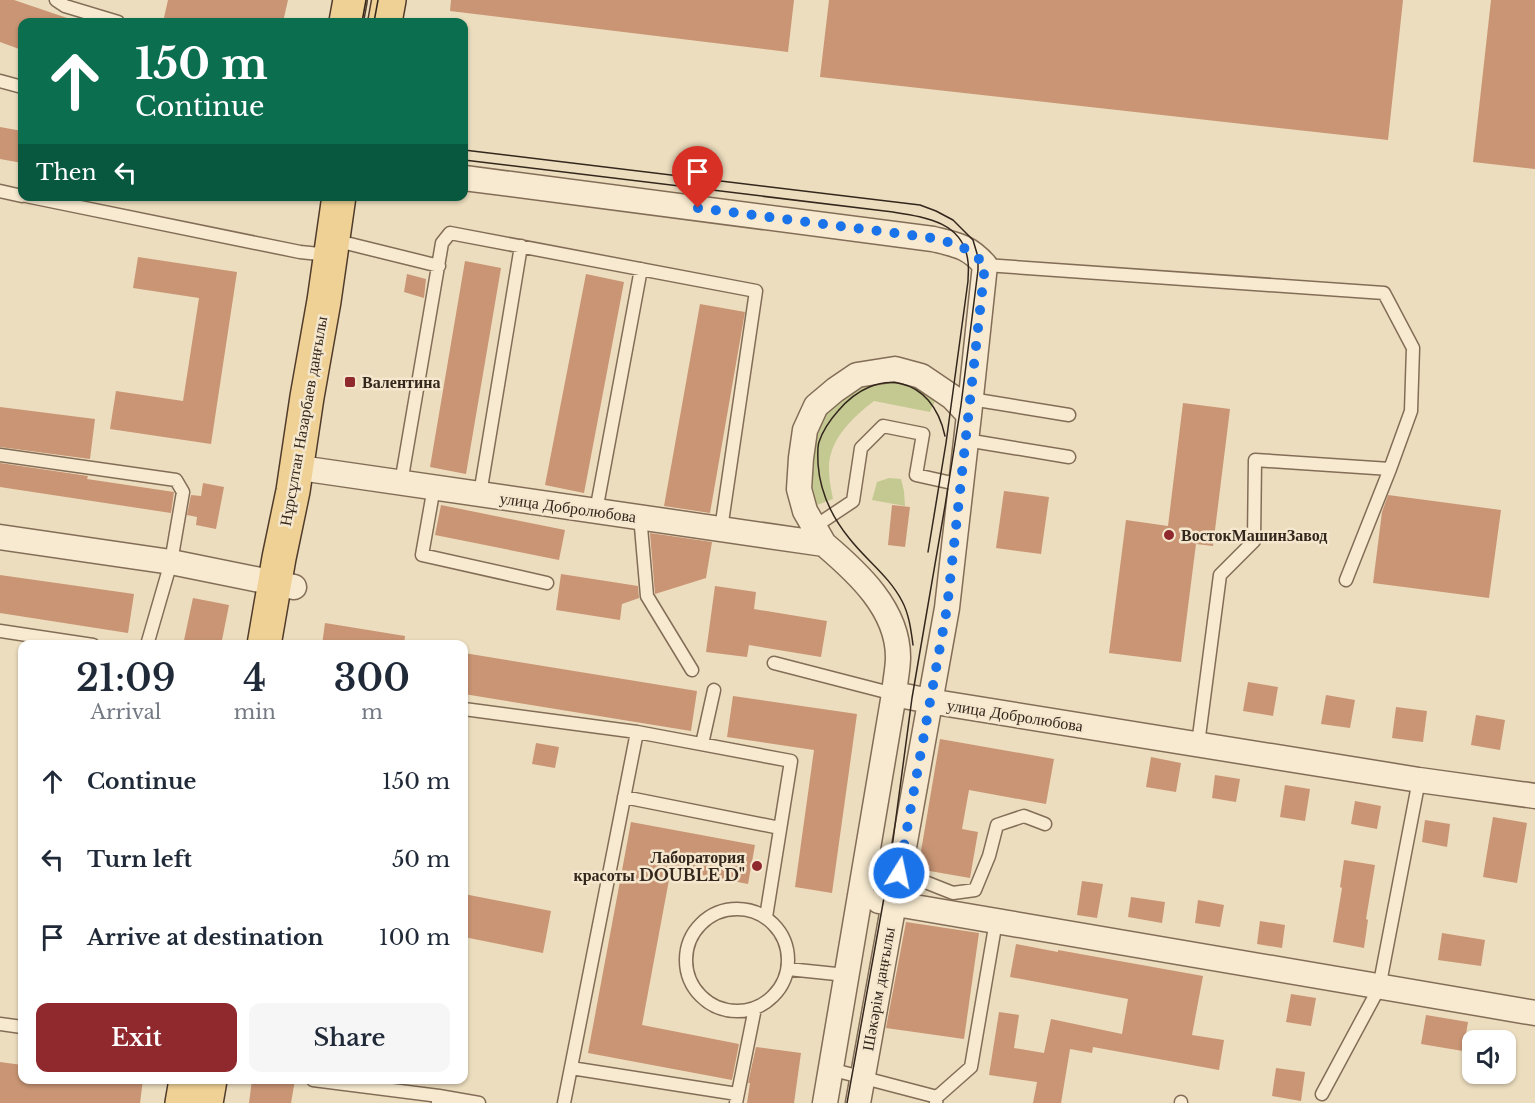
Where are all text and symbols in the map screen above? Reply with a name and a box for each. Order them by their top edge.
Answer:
text: 150 m [135,38,268,90]
icon: ahead [36,42,114,120]
text: Continue [135,90,265,123]
pin [672,146,723,208]
icon: arrive [681,155,714,188]
icon: left [109,156,142,189]
text: Then [36,159,97,186]
street label: Нұрсұлтан Назарбаев даңғылы [275,314,331,527]
place label: Валентина [362,372,440,392]
marker: Валентина [343,375,357,389]
street label: улица Добролюбова [499,488,637,526]
place label: ВостокМашинЗавод [1181,525,1327,545]
marker: ВостокМашинЗавод [1162,528,1176,542]
text: 21:09 [76,656,176,701]
text: 4 [243,656,266,701]
text: 300 [334,656,410,701]
street label: улица Добролюбова [946,694,1084,736]
text: Arrival [90,700,161,724]
text: min [234,700,276,724]
text: m [361,700,383,724]
icon: ahead [36,765,69,798]
text: Continue [87,768,196,795]
text: 150 m [382,768,450,795]
position arrow [867,841,931,905]
icon: left [36,843,69,876]
text: Turn left [87,846,192,873]
text: 50 m [392,846,450,873]
place label: Лаборатория красоты DOUBLE D" [573,847,745,885]
marker: Лаборатория красоты DOUBLE D" [750,859,764,873]
icon: arrive [36,921,69,954]
text: Arrive at destination [87,924,324,951]
text: 100 m [379,924,450,951]
street label: Шәкәрім даңғылы [857,925,899,1052]
button: Exit [36,1003,237,1072]
button: Share [249,1003,450,1072]
map controls [1462,1030,1516,1084]
button: sound [1462,1030,1516,1084]

